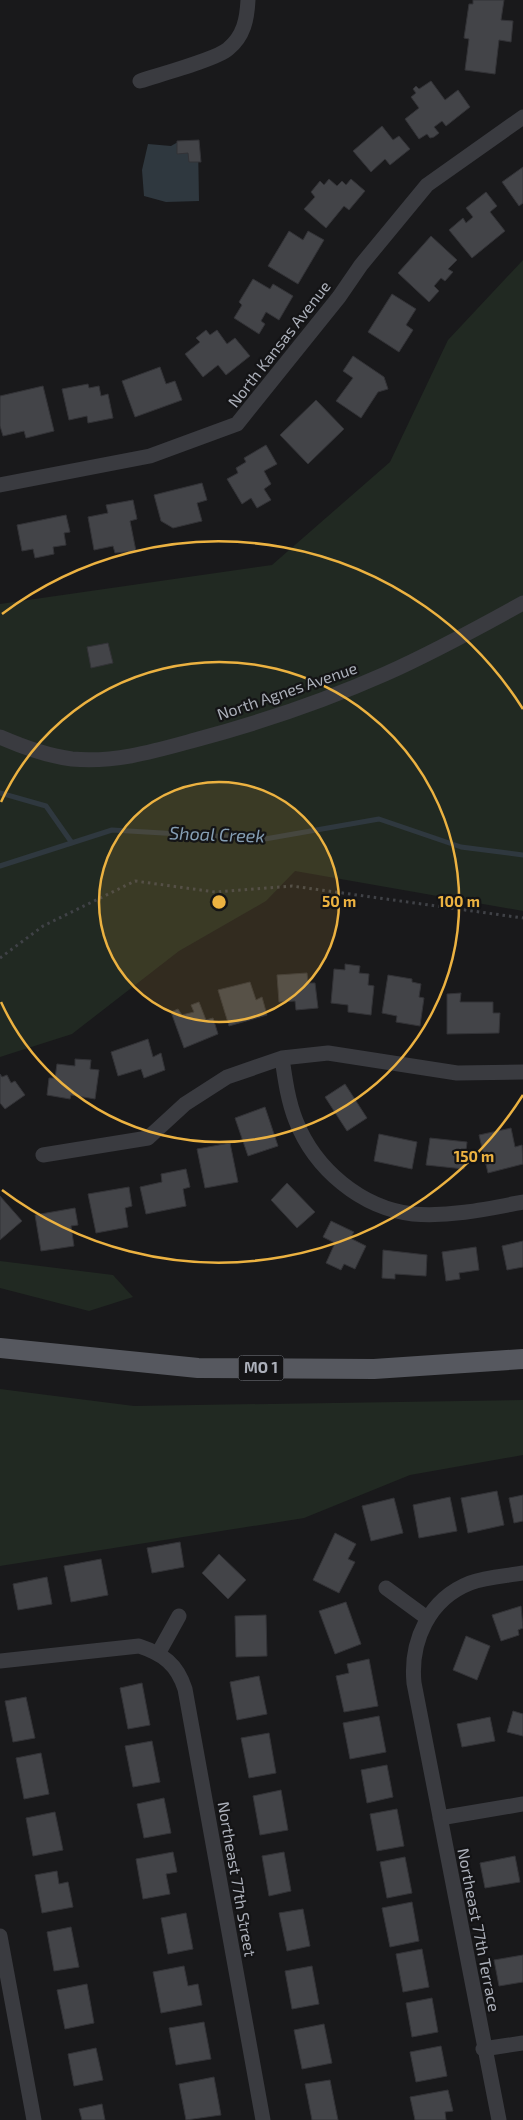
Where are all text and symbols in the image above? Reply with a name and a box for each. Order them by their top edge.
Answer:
street label: North Kansas Avenue [223,277,334,411]
street label: North Agnes Avenue [214,658,359,723]
water label: Shoal Creek [169,821,265,847]
text: 50 m [322,892,356,910]
text: 100 m [438,892,480,910]
centre of rings [210,893,228,911]
text: 150 m [454,1147,494,1165]
road number: MO 1 [238,1356,284,1380]
street label: Northeast 77th Street [214,1800,260,1958]
street label: Northeast 77th Terrace [454,1846,505,2013]

